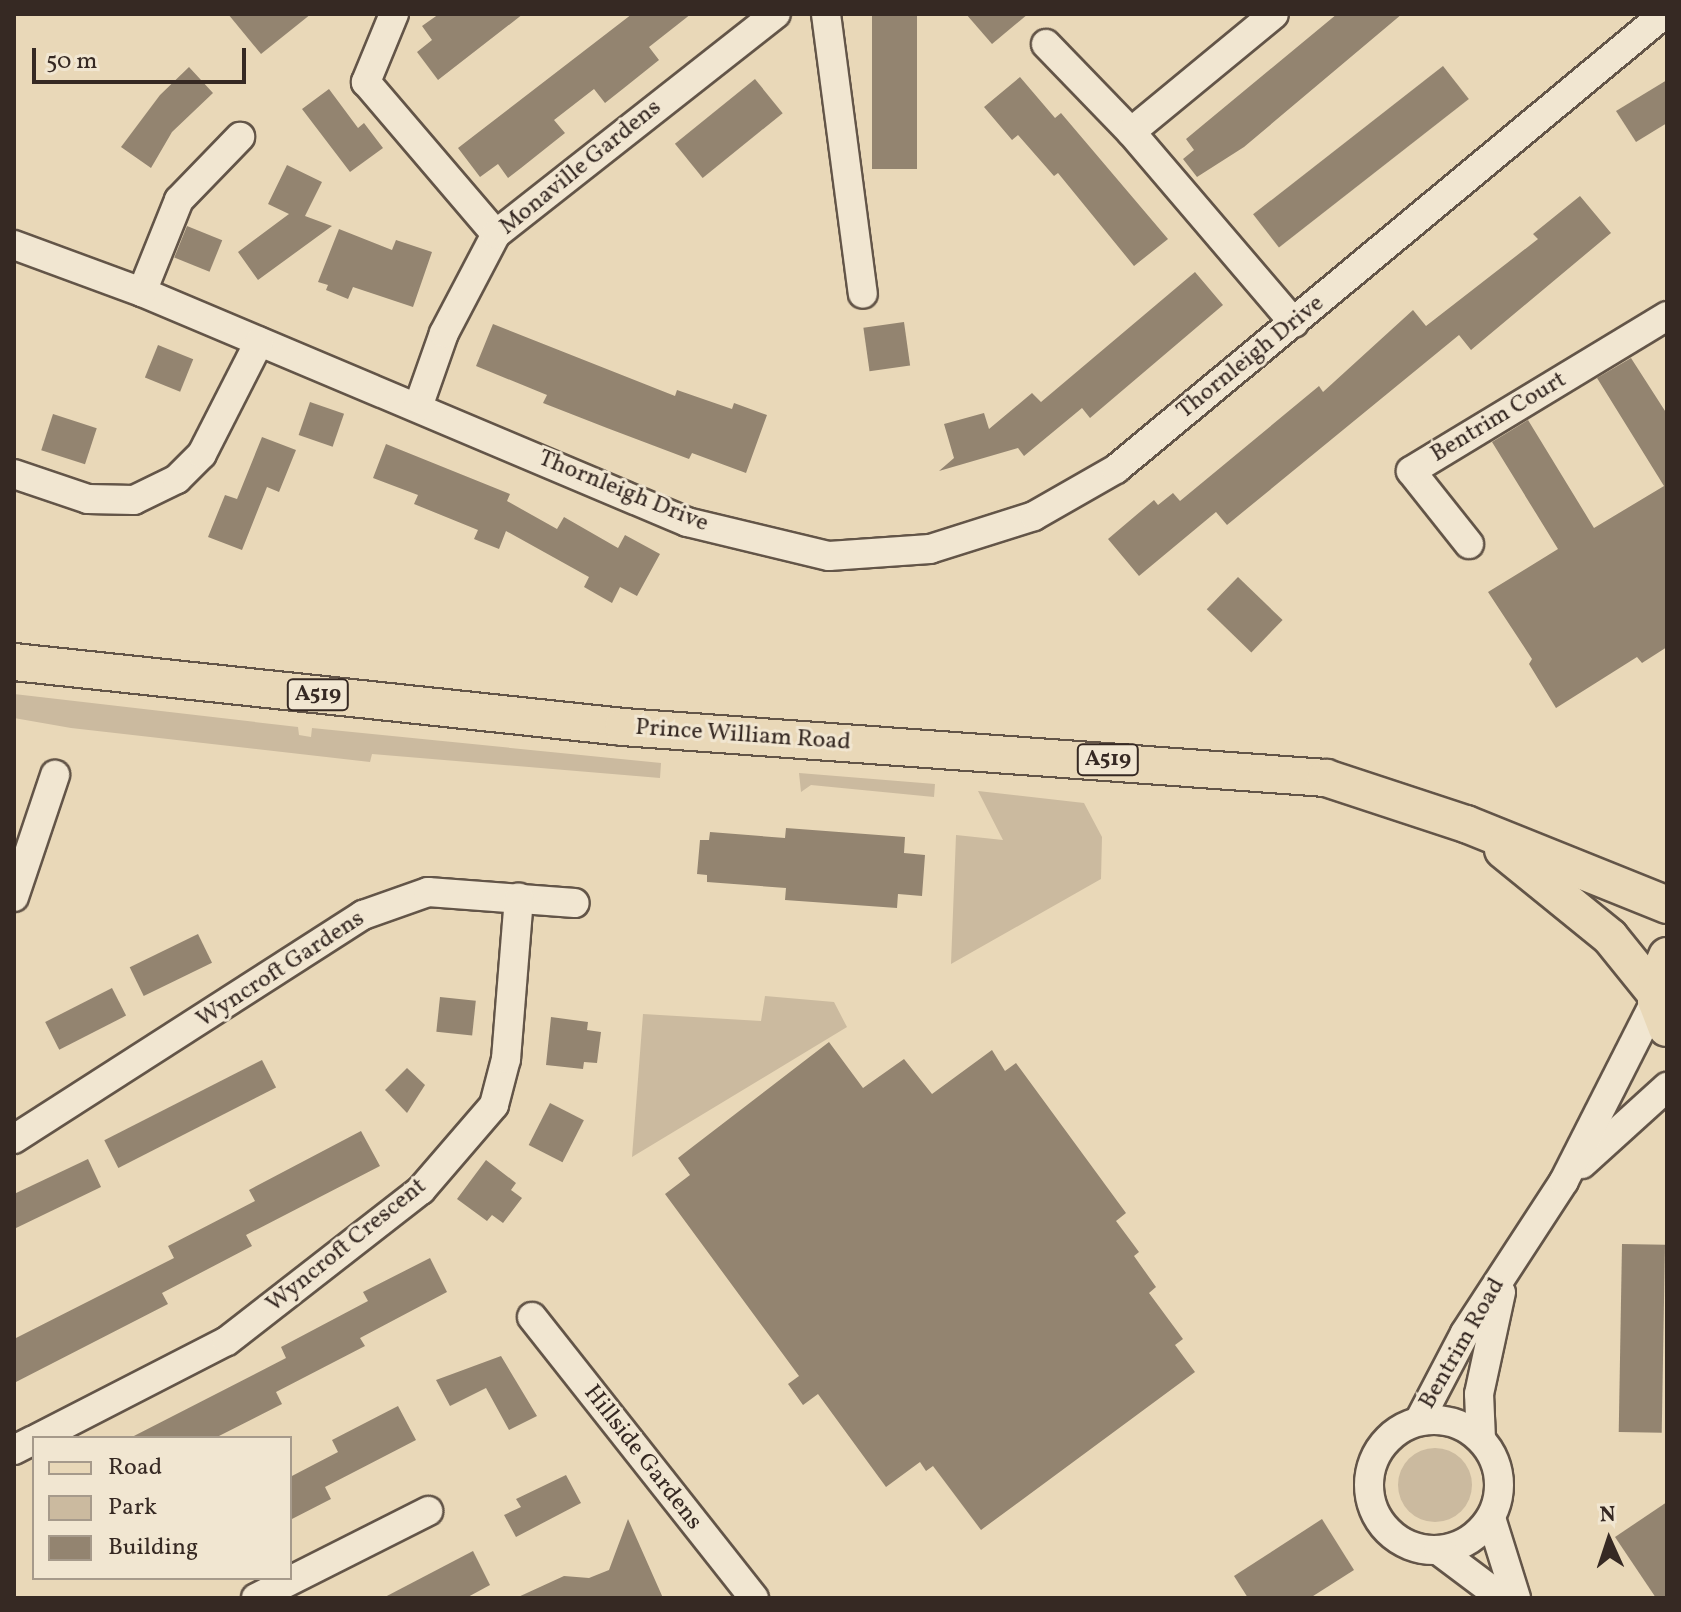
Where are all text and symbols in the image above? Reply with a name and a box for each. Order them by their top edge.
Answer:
scale bar [36,32,250,82]
text: 50 m [46,45,98,79]
street label: Monaville Gardens [494,94,668,242]
street label: Thornleigh Drive [1172,290,1330,426]
street label: Bentrim Court [1426,366,1572,470]
street label: Thornleigh Drive [534,445,712,539]
road number: A519 [286,677,350,713]
street label: Prince William Road [634,714,852,758]
road number: A519 [1076,742,1140,778]
street label: Wyncroft Gardens [192,905,370,1035]
street label: Wyncroft Crescent [261,1173,433,1319]
street label: Bentrim Road [1414,1273,1512,1415]
street label: Hillside Gardens [576,1380,708,1536]
legend [32,1436,292,1580]
text: Road [108,1451,162,1485]
text: Park [108,1491,157,1525]
north arrow [1569,1500,1649,1580]
text: N [1599,1500,1617,1531]
text: Building [108,1531,198,1565]

